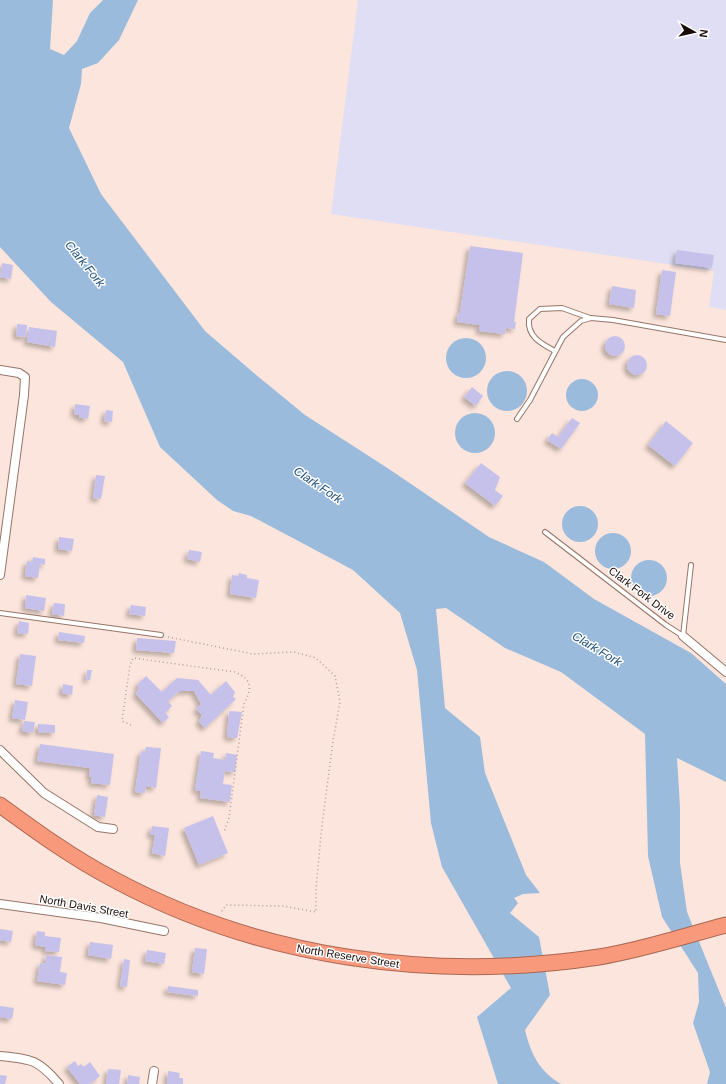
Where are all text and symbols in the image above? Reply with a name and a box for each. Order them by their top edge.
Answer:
north arrow [674,12,714,52]
text: N [697,29,710,38]
water label: Clark Fork [62,238,108,291]
water label: Clark Fork [291,464,346,507]
street label: Clark Fork Drive [607,564,677,622]
water label: Clark Fork [570,629,625,670]
street label: North Davis Street [39,892,129,920]
street label: North Reserve Street [296,942,400,970]

